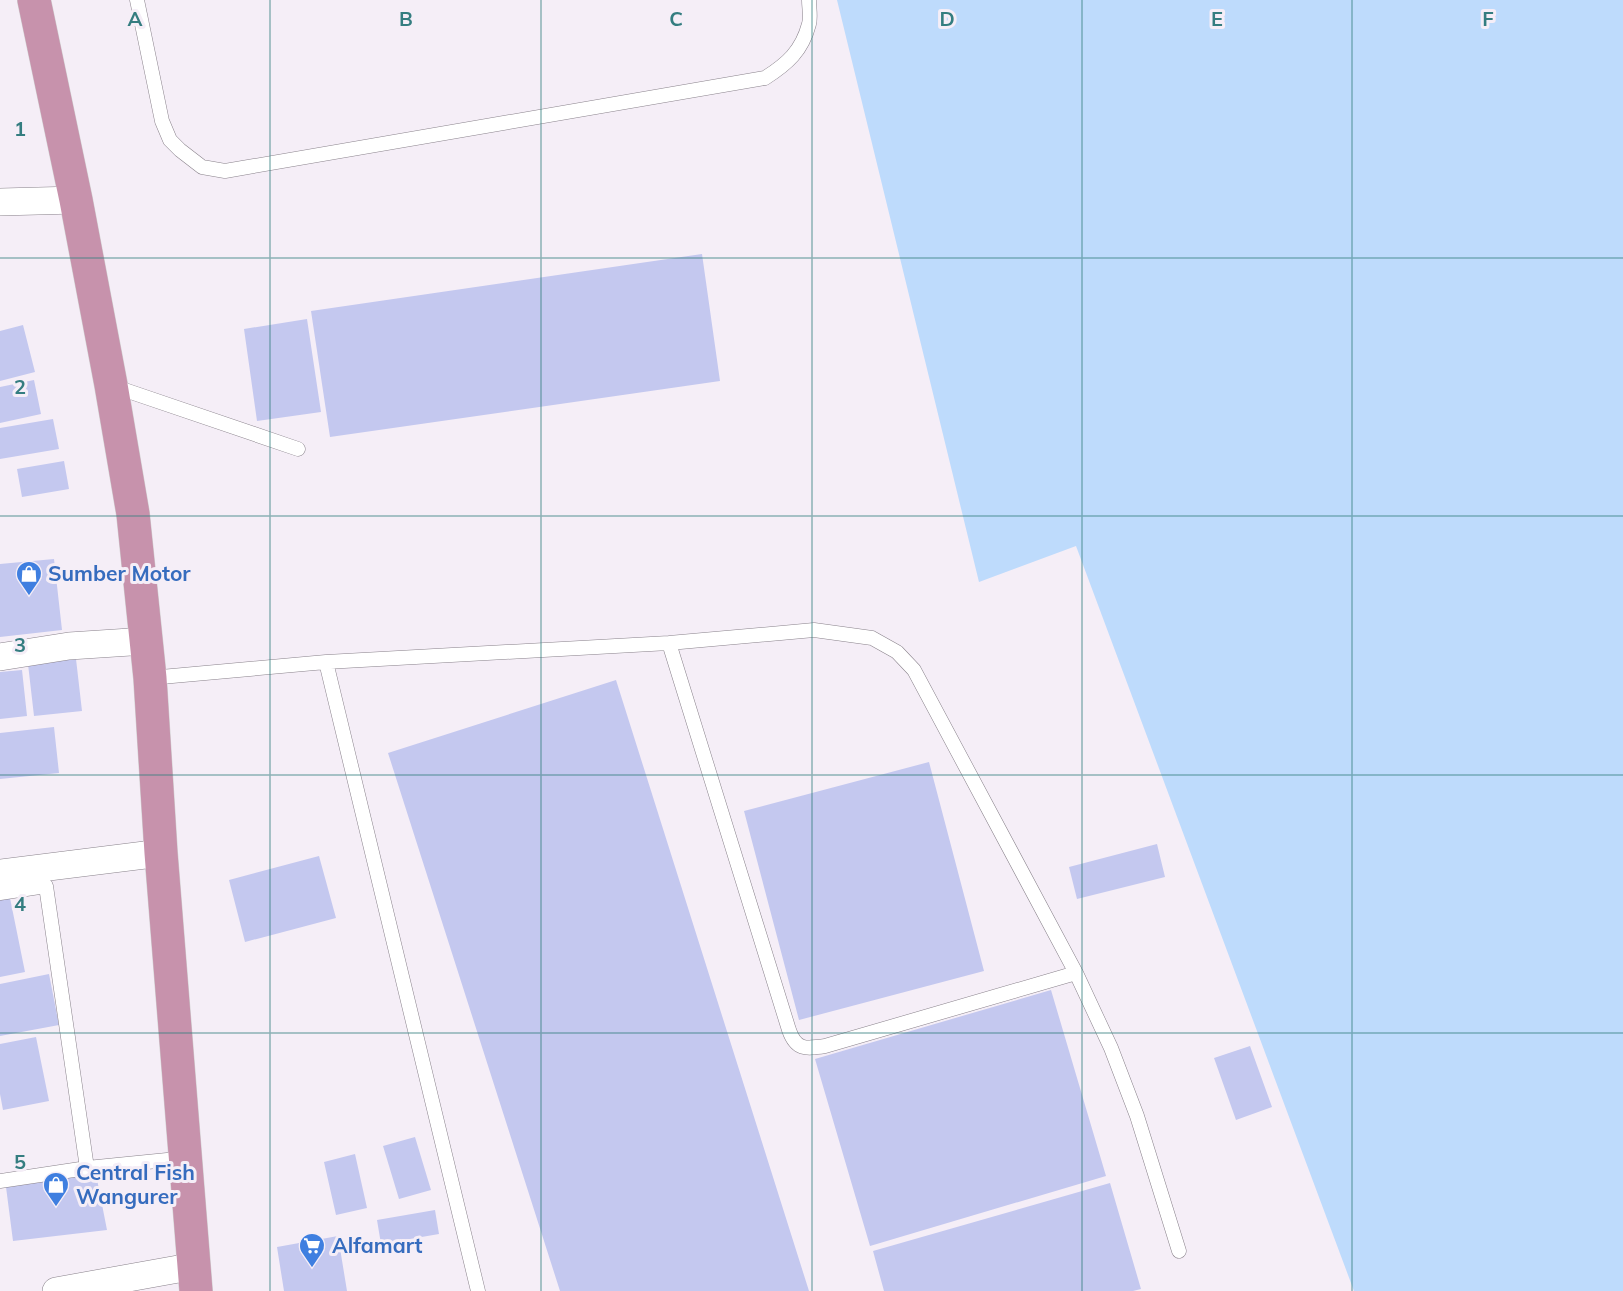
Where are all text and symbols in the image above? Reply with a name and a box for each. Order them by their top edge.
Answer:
text: A [128,6,143,31]
text: B [399,6,413,31]
text: C [669,6,683,31]
text: D [939,6,955,31]
text: E [1211,6,1223,31]
text: F [1482,6,1494,31]
text: 1 [14,116,26,141]
text: 2 [14,374,26,399]
shop icon: Sumber Motor [14,559,44,597]
place label: Sumber Motor [48,560,191,586]
text: 3 [14,632,26,657]
text: 4 [14,891,26,916]
text: 5 [14,1149,26,1174]
place label: Central Fish Wangurer [76,1159,195,1209]
shop icon: Central Fish Wangurer [41,1170,71,1208]
supermarket icon: Alfamart [297,1231,327,1269]
place label: Alfamart [332,1232,423,1258]

